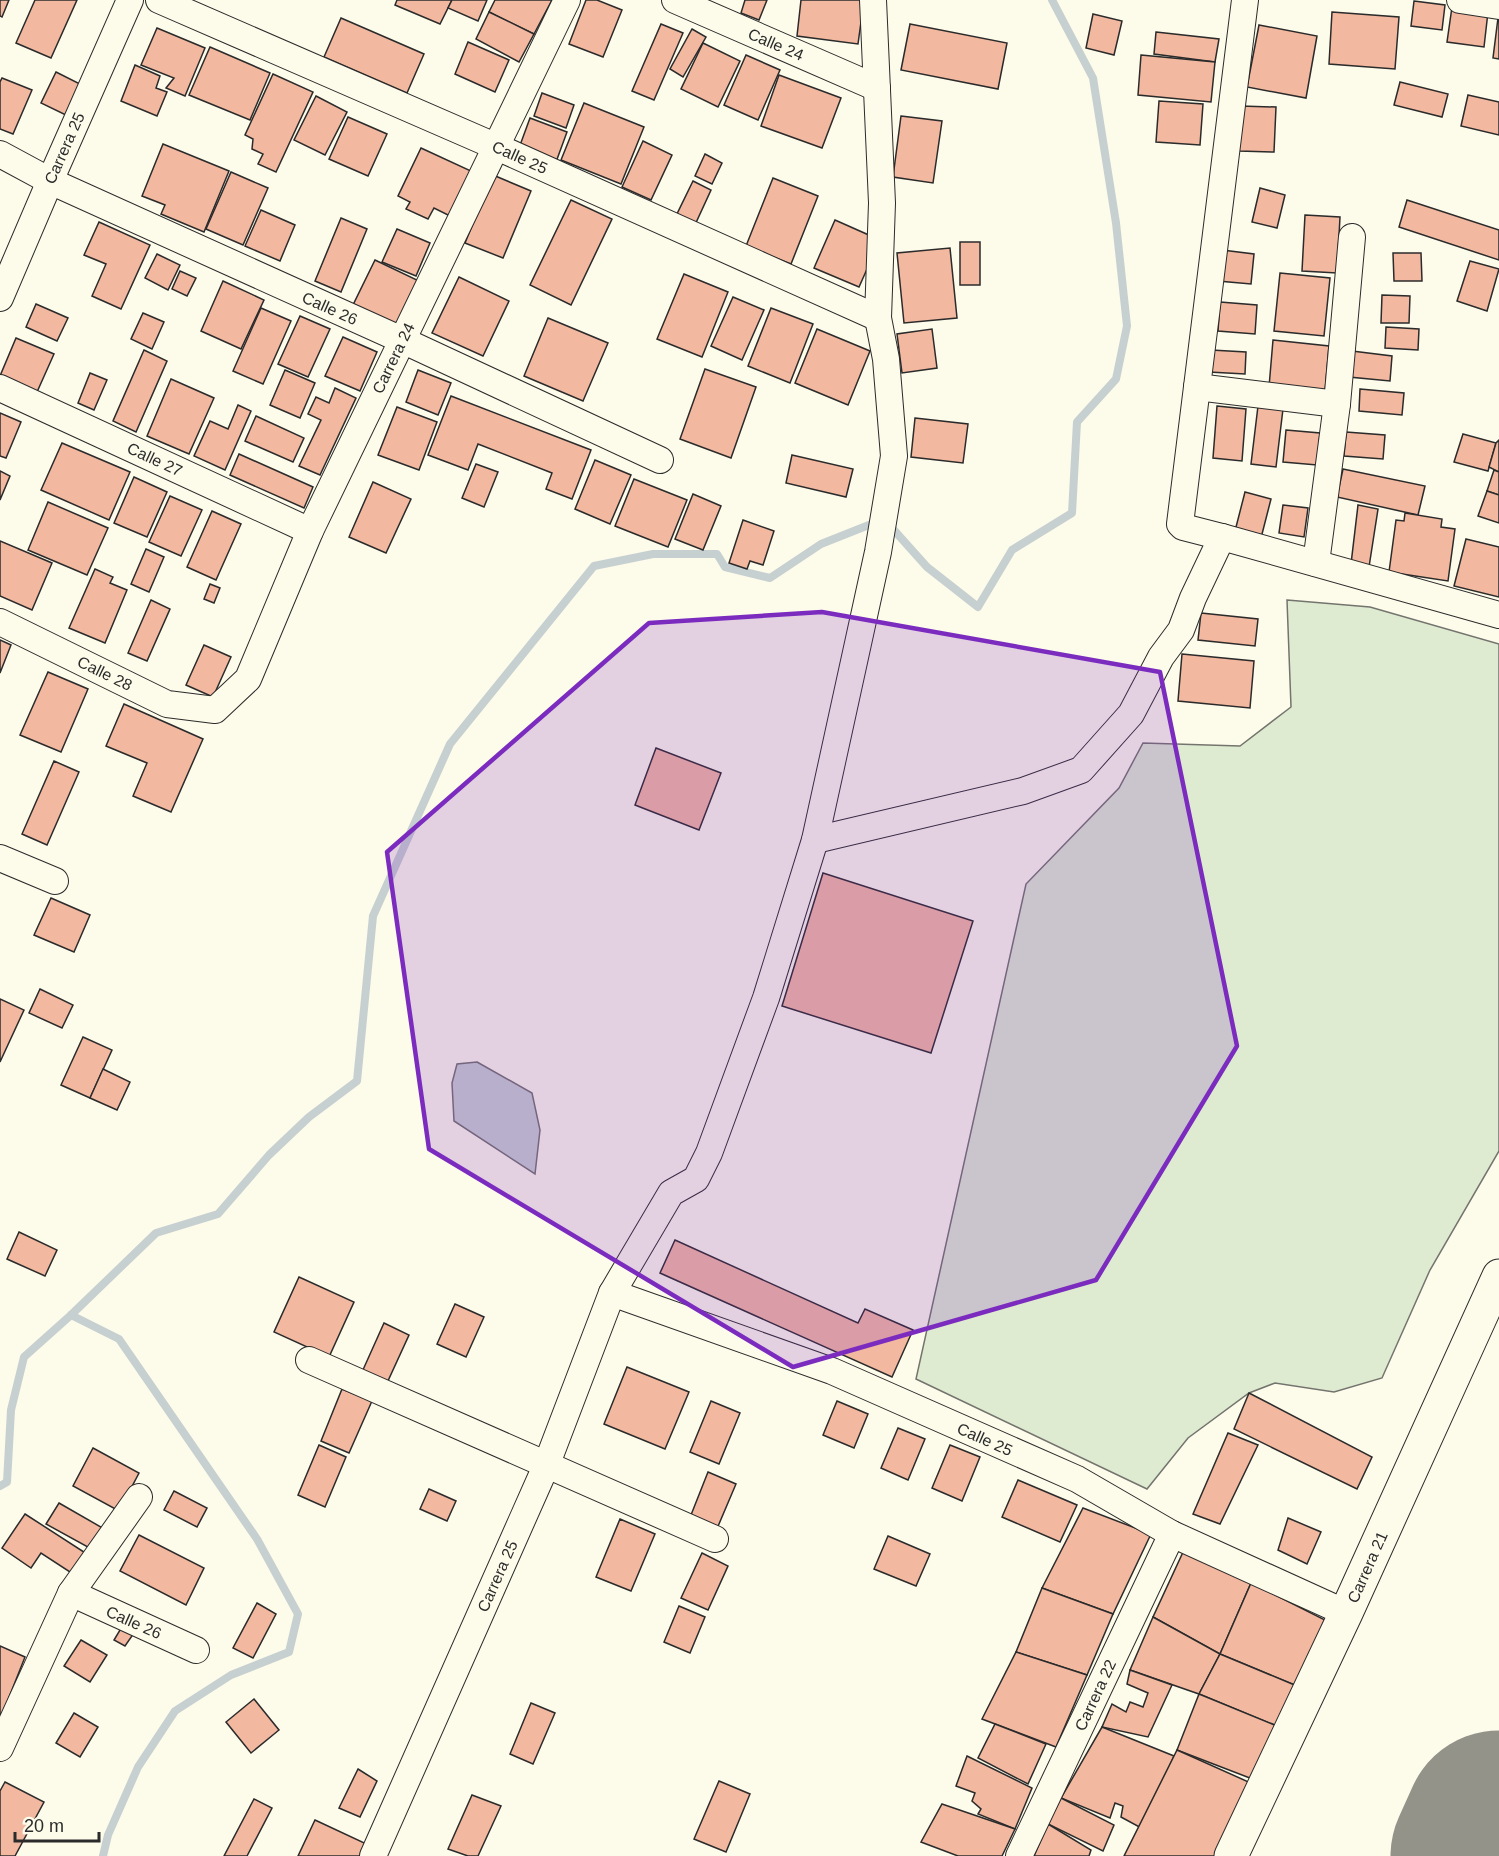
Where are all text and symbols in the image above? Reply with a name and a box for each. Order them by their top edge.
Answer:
street label: Calle 24 [745,25,806,64]
street label: Carrera 25 [41,110,88,187]
street label: Calle 25 [490,138,550,177]
street label: Calle 26 [300,289,360,328]
street label: Carrera 24 [369,320,418,396]
street label: Calle 27 [125,439,185,480]
street label: Calle 28 [75,653,135,694]
street label: Calle 25 [955,1420,1015,1459]
street label: Carrera 21 [1344,1529,1391,1606]
street label: Carrera 25 [474,1538,521,1615]
street label: Calle 26 [104,1603,164,1642]
street label: Carrera 22 [1072,1657,1119,1733]
scale bar [15,1805,99,1843]
text: 20 m [24,1816,64,1836]

